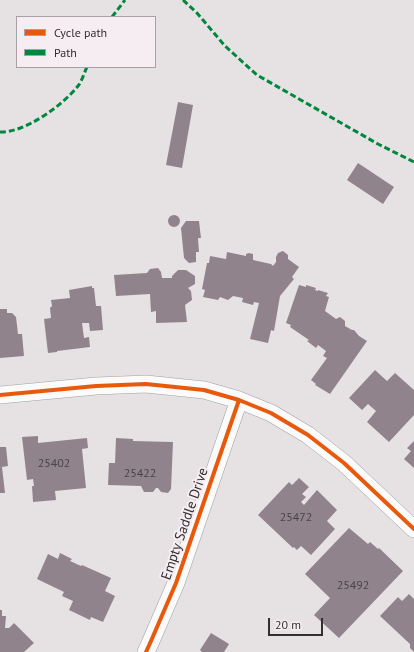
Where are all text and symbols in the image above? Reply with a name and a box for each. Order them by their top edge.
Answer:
legend [16,16,156,68]
text: Cycle path [54,25,107,40]
text: Path [54,45,77,60]
house number: 25402 [38,457,70,471]
street label: Empty Saddle Drive [158,466,212,582]
house number: 25422 [124,467,156,481]
house number: 25472 [280,511,312,525]
house number: 25492 [337,579,369,593]
scale bar [270,610,325,636]
text: 20 m [275,617,301,632]

